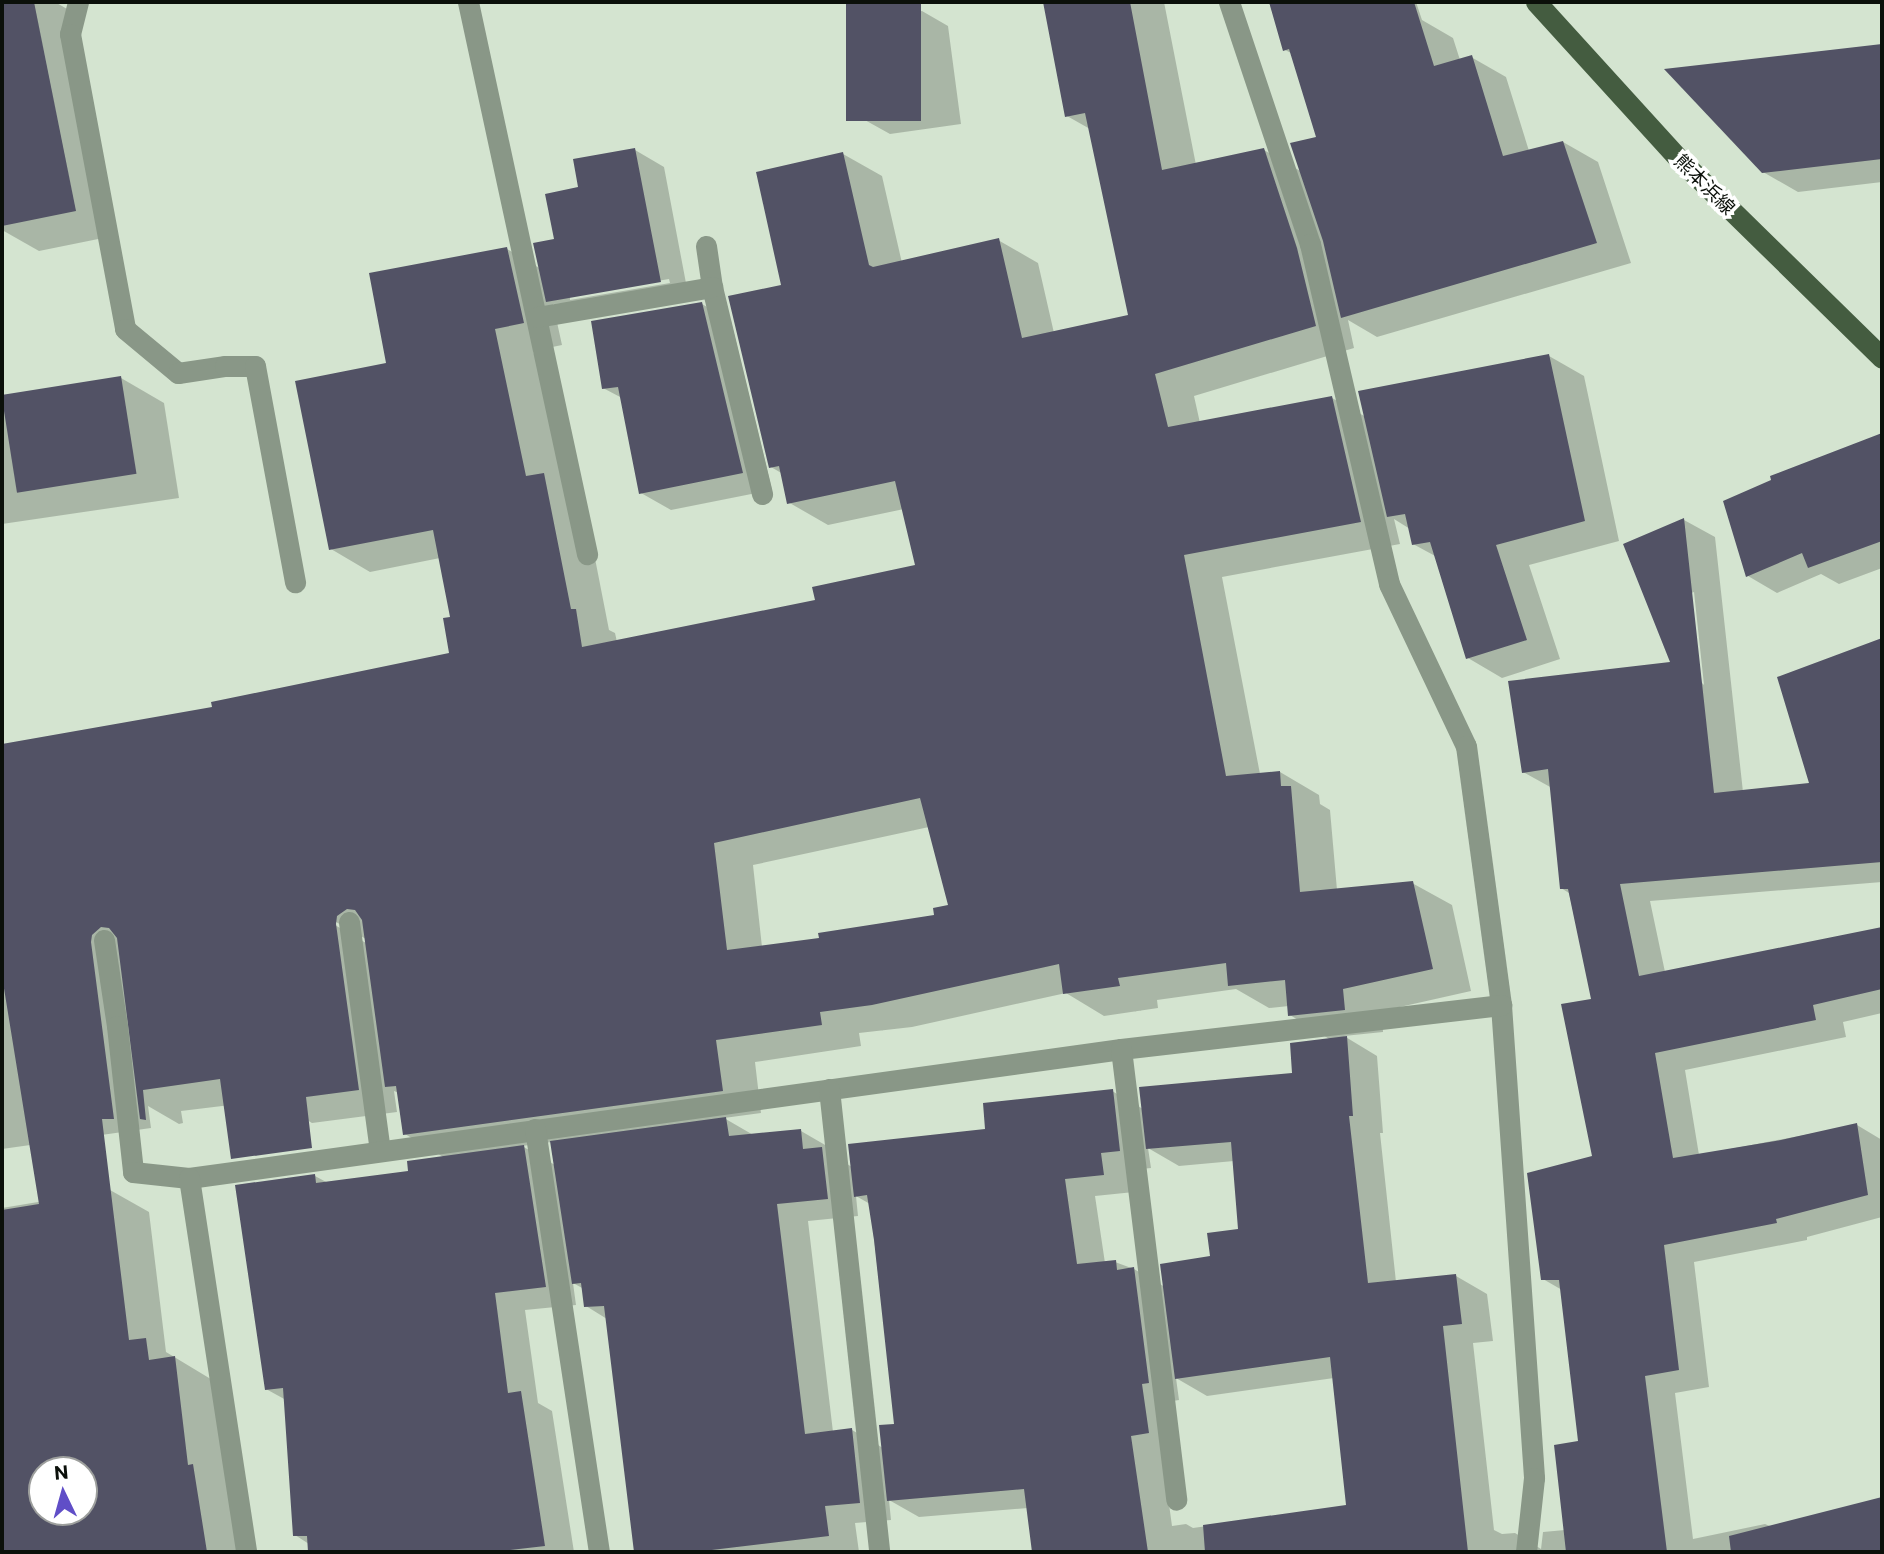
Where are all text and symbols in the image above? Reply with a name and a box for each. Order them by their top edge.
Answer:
street label: 熊本浜線 [1670,149,1740,219]
north arrow [28,1456,98,1526]
text: N [53,1459,69,1484]

